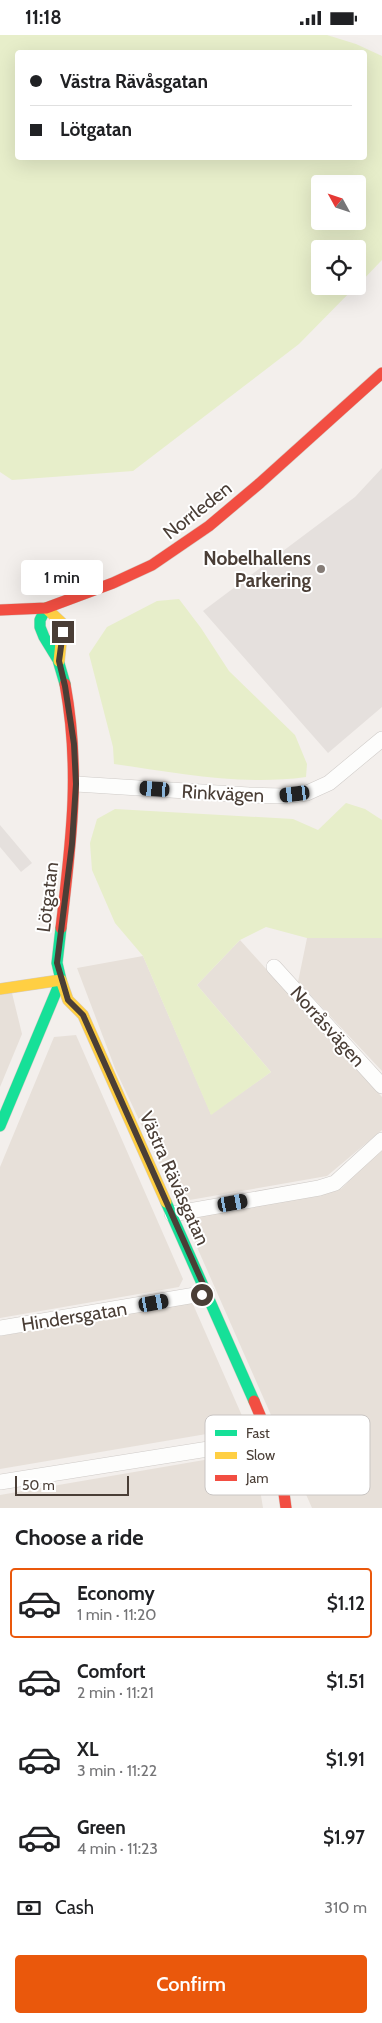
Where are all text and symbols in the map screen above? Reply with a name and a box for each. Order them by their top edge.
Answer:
text: 11:18 [25,6,62,29]
text: Västra Rävåsgatan [60,70,208,93]
text: Lötgatan [60,118,132,141]
north arrow [311,175,366,230]
map controls [311,175,366,295]
button: locate [311,240,366,295]
street label: Norrleden [158,477,236,544]
place label: Nobelhallens Parkering [203,547,311,592]
callout: 1 min [22,559,104,595]
marker: Nobelhallens Parkering [315,563,327,575]
text: 1 min [44,568,80,587]
route end [52,621,74,643]
car [139,780,170,798]
street label: Rinkvägen [181,780,265,807]
car [279,785,310,803]
street label: Lötgatan [32,861,63,933]
street label: Norråsvägen [285,981,370,1071]
street label: Västra Rävåsgatan [135,1108,214,1249]
car [216,1193,249,1213]
route start [191,1284,213,1306]
car [137,1293,170,1313]
street label: Hindersgatan [20,1297,129,1336]
legend [205,1415,370,1495]
text: Fast [246,1424,270,1442]
text: Slow [246,1446,275,1464]
text: Jam [245,1469,268,1487]
scale bar [15,1473,129,1496]
text: 50 m [22,1476,55,1494]
text: Choose a ride [15,1524,144,1551]
icon: car [17,1581,62,1626]
text: Economy [77,1582,155,1605]
text: $1.12 [327,1592,365,1615]
text: 1 min · 11:20 [77,1605,157,1624]
icon: car [17,1659,62,1704]
text: Comfort [77,1660,146,1683]
text: $1.51 [326,1670,365,1693]
text: 2 min · 11:21 [77,1683,154,1702]
icon: car [17,1737,62,1782]
text: XL [77,1738,98,1761]
text: $1.91 [326,1748,365,1771]
text: 3 min · 11:22 [77,1761,157,1780]
icon: car [17,1815,62,1860]
text: Green [77,1816,126,1839]
text: $1.97 [323,1826,365,1849]
text: 4 min · 11:23 [77,1839,158,1858]
icon: cash [15,1894,43,1922]
text: Cash [55,1896,94,1919]
text: 310 m [324,1898,367,1917]
button: Confirm [15,1955,367,2013]

